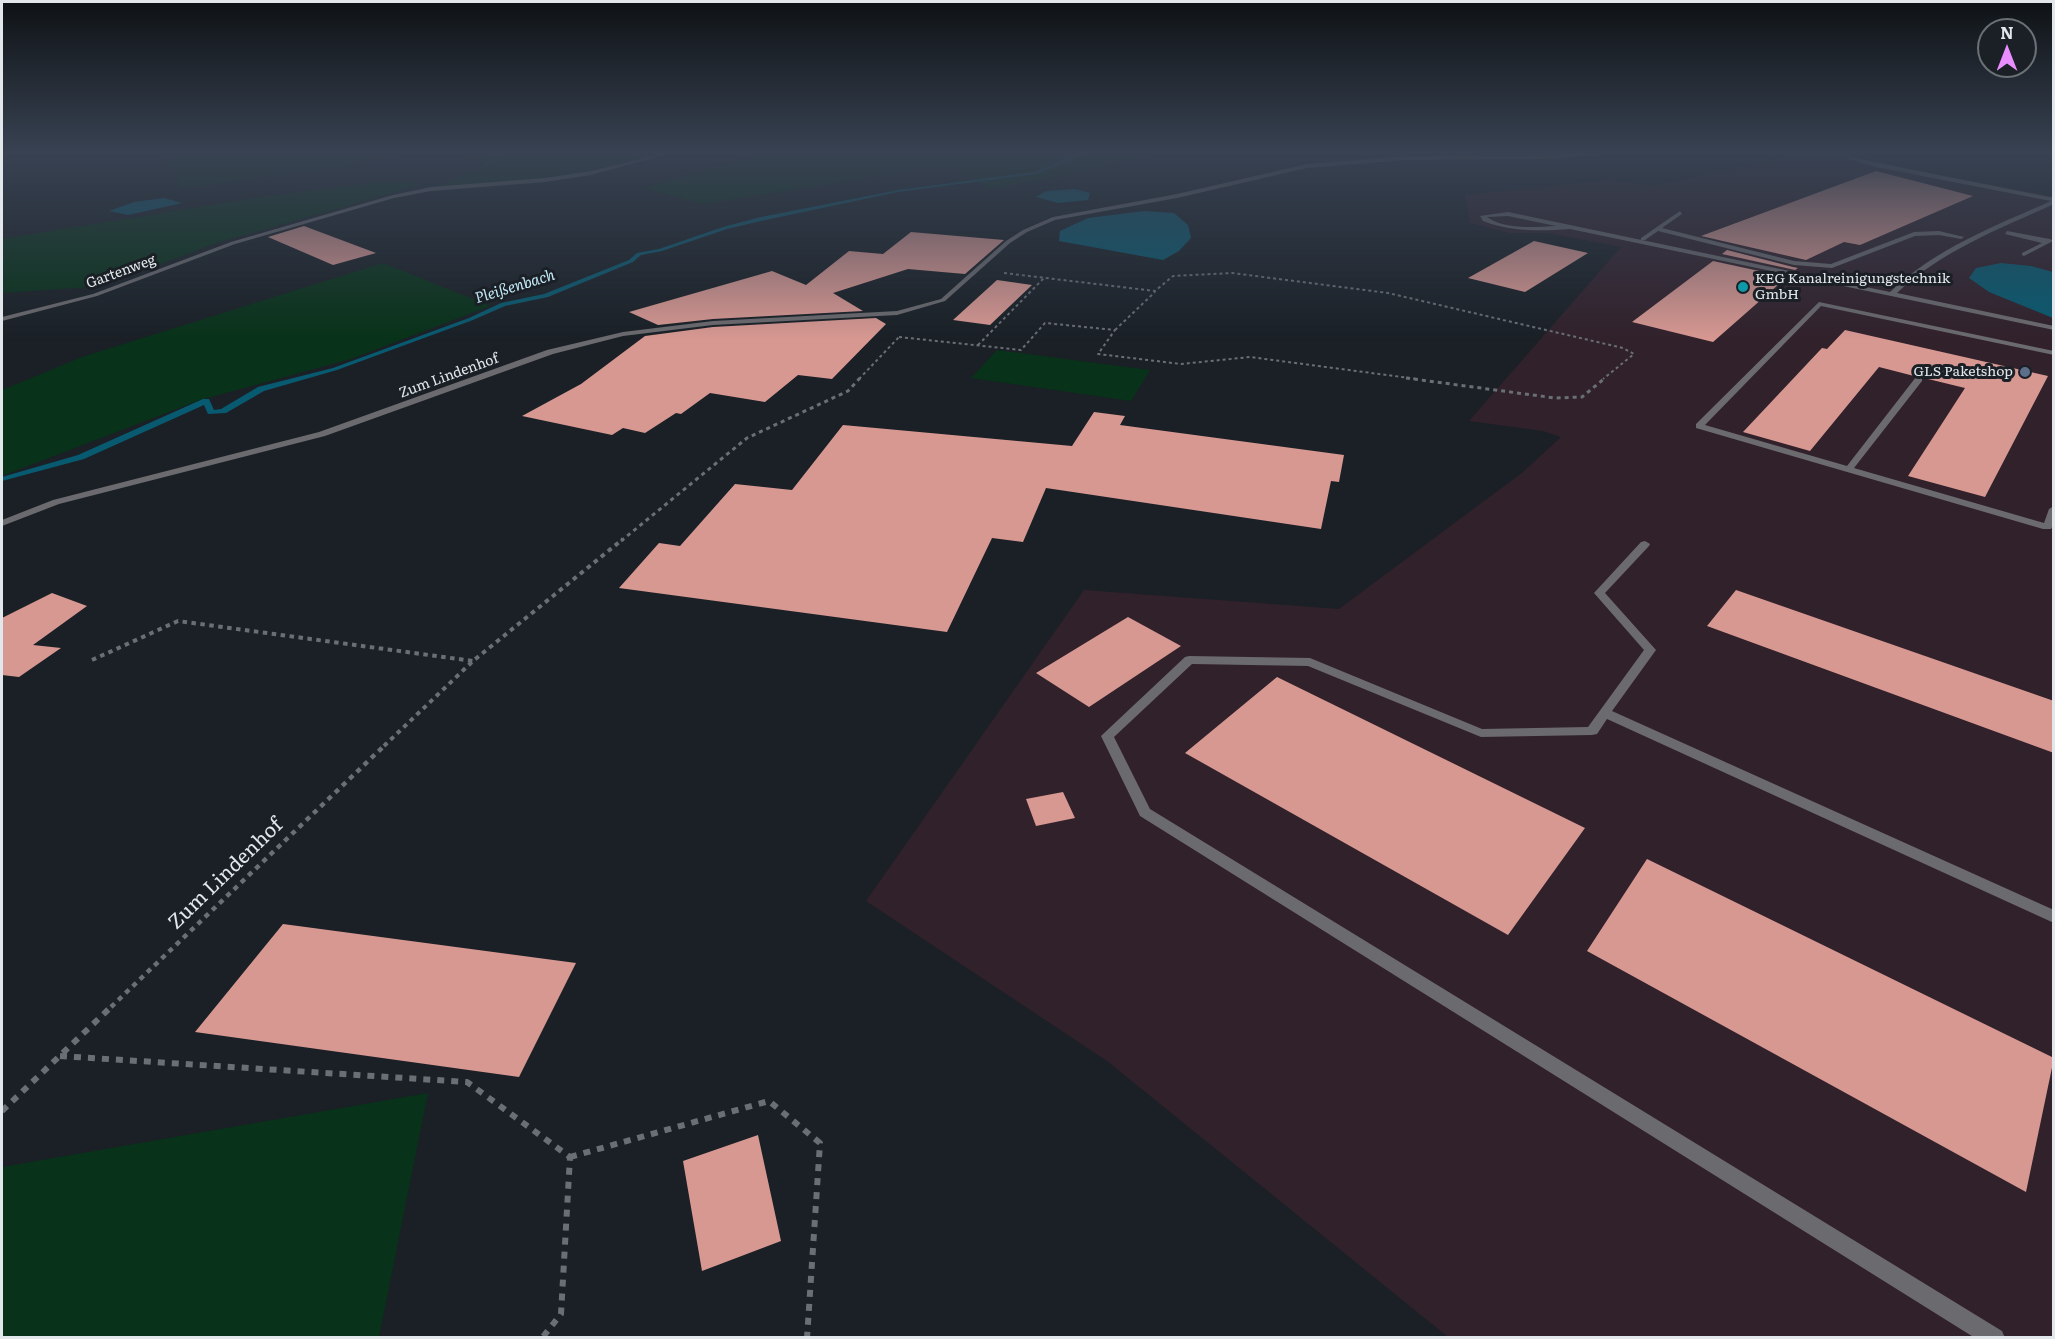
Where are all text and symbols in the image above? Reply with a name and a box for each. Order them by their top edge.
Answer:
north arrow [1977,18,2037,78]
text: N [2000,20,2014,44]
street label: Gartenweg [84,252,158,292]
water label: Pleißenbach [473,266,557,308]
place label: KEG Kanalreinigungstechnik GmbH [1755,271,1950,304]
marker: KEG Kanalreinigungstechnik GmbH [1736,280,1750,294]
street label: Zum Lindenhof [397,350,501,402]
place label: GLS Paketshop [1914,364,2013,380]
marker: GLS Paketshop [2018,365,2032,379]
street label: Zum Lindenhof [164,813,288,935]

